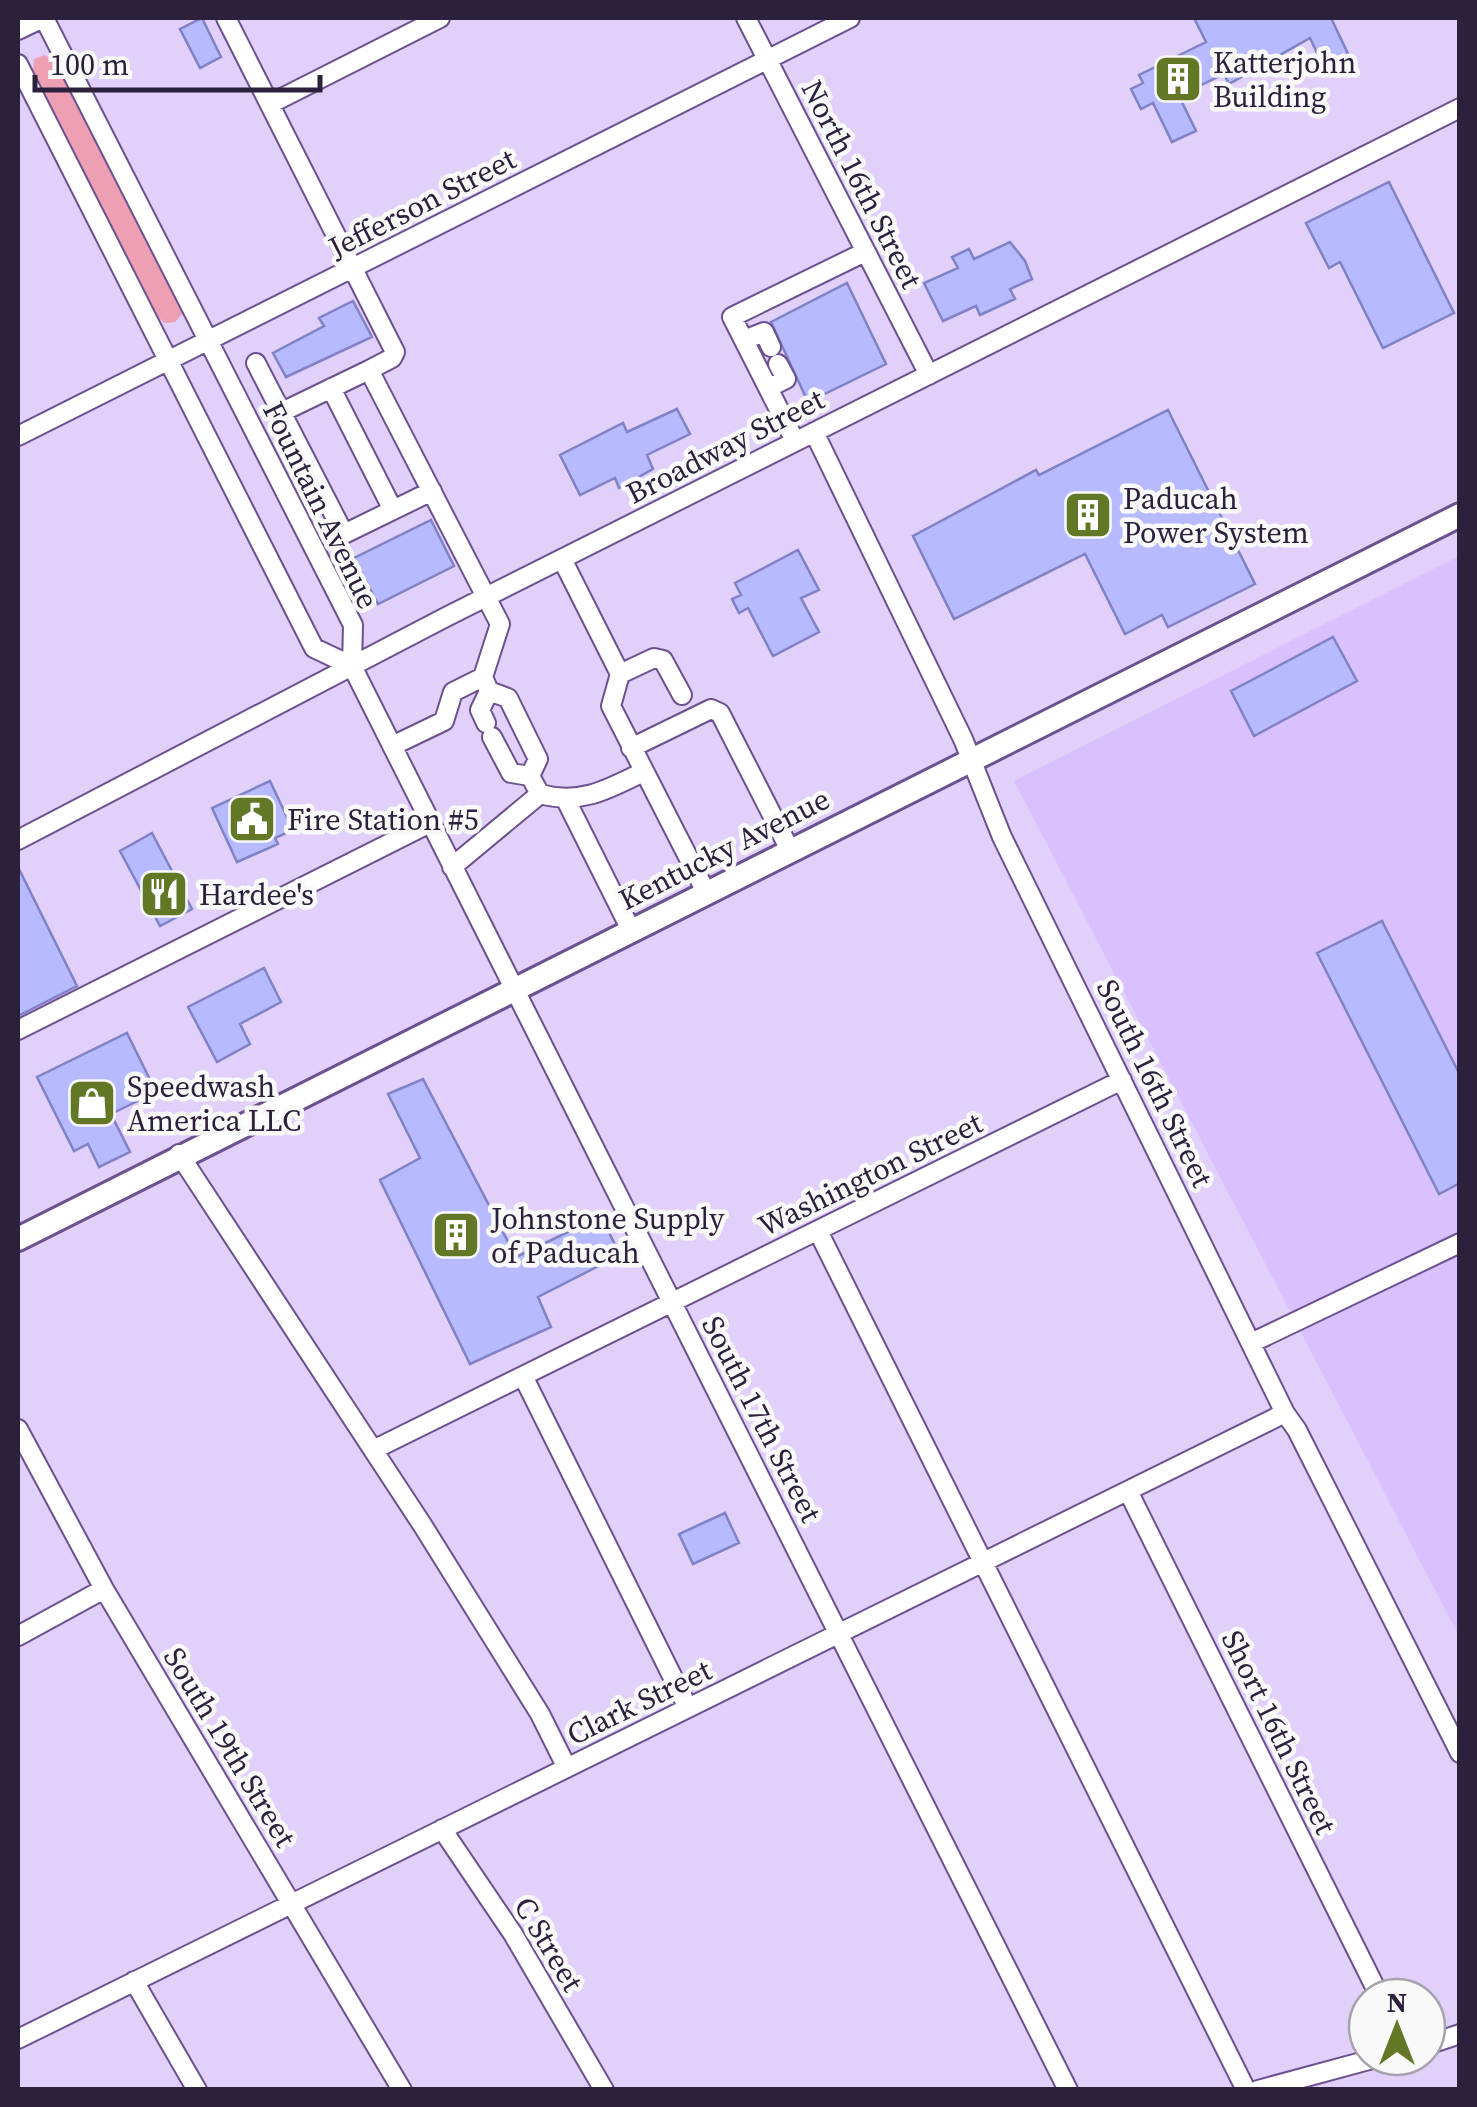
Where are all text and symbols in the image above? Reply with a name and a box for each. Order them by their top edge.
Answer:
scale bar [35,30,320,92]
place label: Katterjohn Building [1213,42,1356,117]
text: 100 m [50,44,129,85]
building icon: Katterjohn Building [1152,53,1204,105]
street label: North 16th Street [792,73,932,295]
street label: Jefferson Street [321,138,523,268]
street label: Broadway Street [619,378,831,514]
street label: Fountain Avenue [253,395,389,615]
place label: Paducah Power System [1123,478,1309,553]
building icon: Paducah Power System [1062,489,1114,541]
street label: Kentucky Avenue [612,778,836,920]
public building icon: Fire Station #5 [226,793,278,845]
place label: Fire Station #5 [287,799,479,840]
restaurant icon: Hardee's [138,868,190,920]
place label: Hardee's [199,874,314,915]
street label: South 16th Street [1087,972,1223,1194]
place label: Speedwash America LLC [127,1066,301,1141]
shop icon: Speedwash America LLC [66,1077,118,1129]
street label: Washington Street [751,1102,989,1246]
place label: Johnstone Supply of Paducah [490,1198,725,1273]
building icon: Johnstone Supply of Paducah [430,1209,482,1261]
street label: South 17th Street [692,1309,832,1529]
street label: Short 16th Street [1212,1623,1346,1841]
street label: South 19th Street [154,1640,306,1855]
street label: Clark Street [560,1649,718,1755]
street label: C Street [505,1889,593,1999]
north arrow [1347,1977,1447,2077]
text: N [1387,1983,1407,2021]

